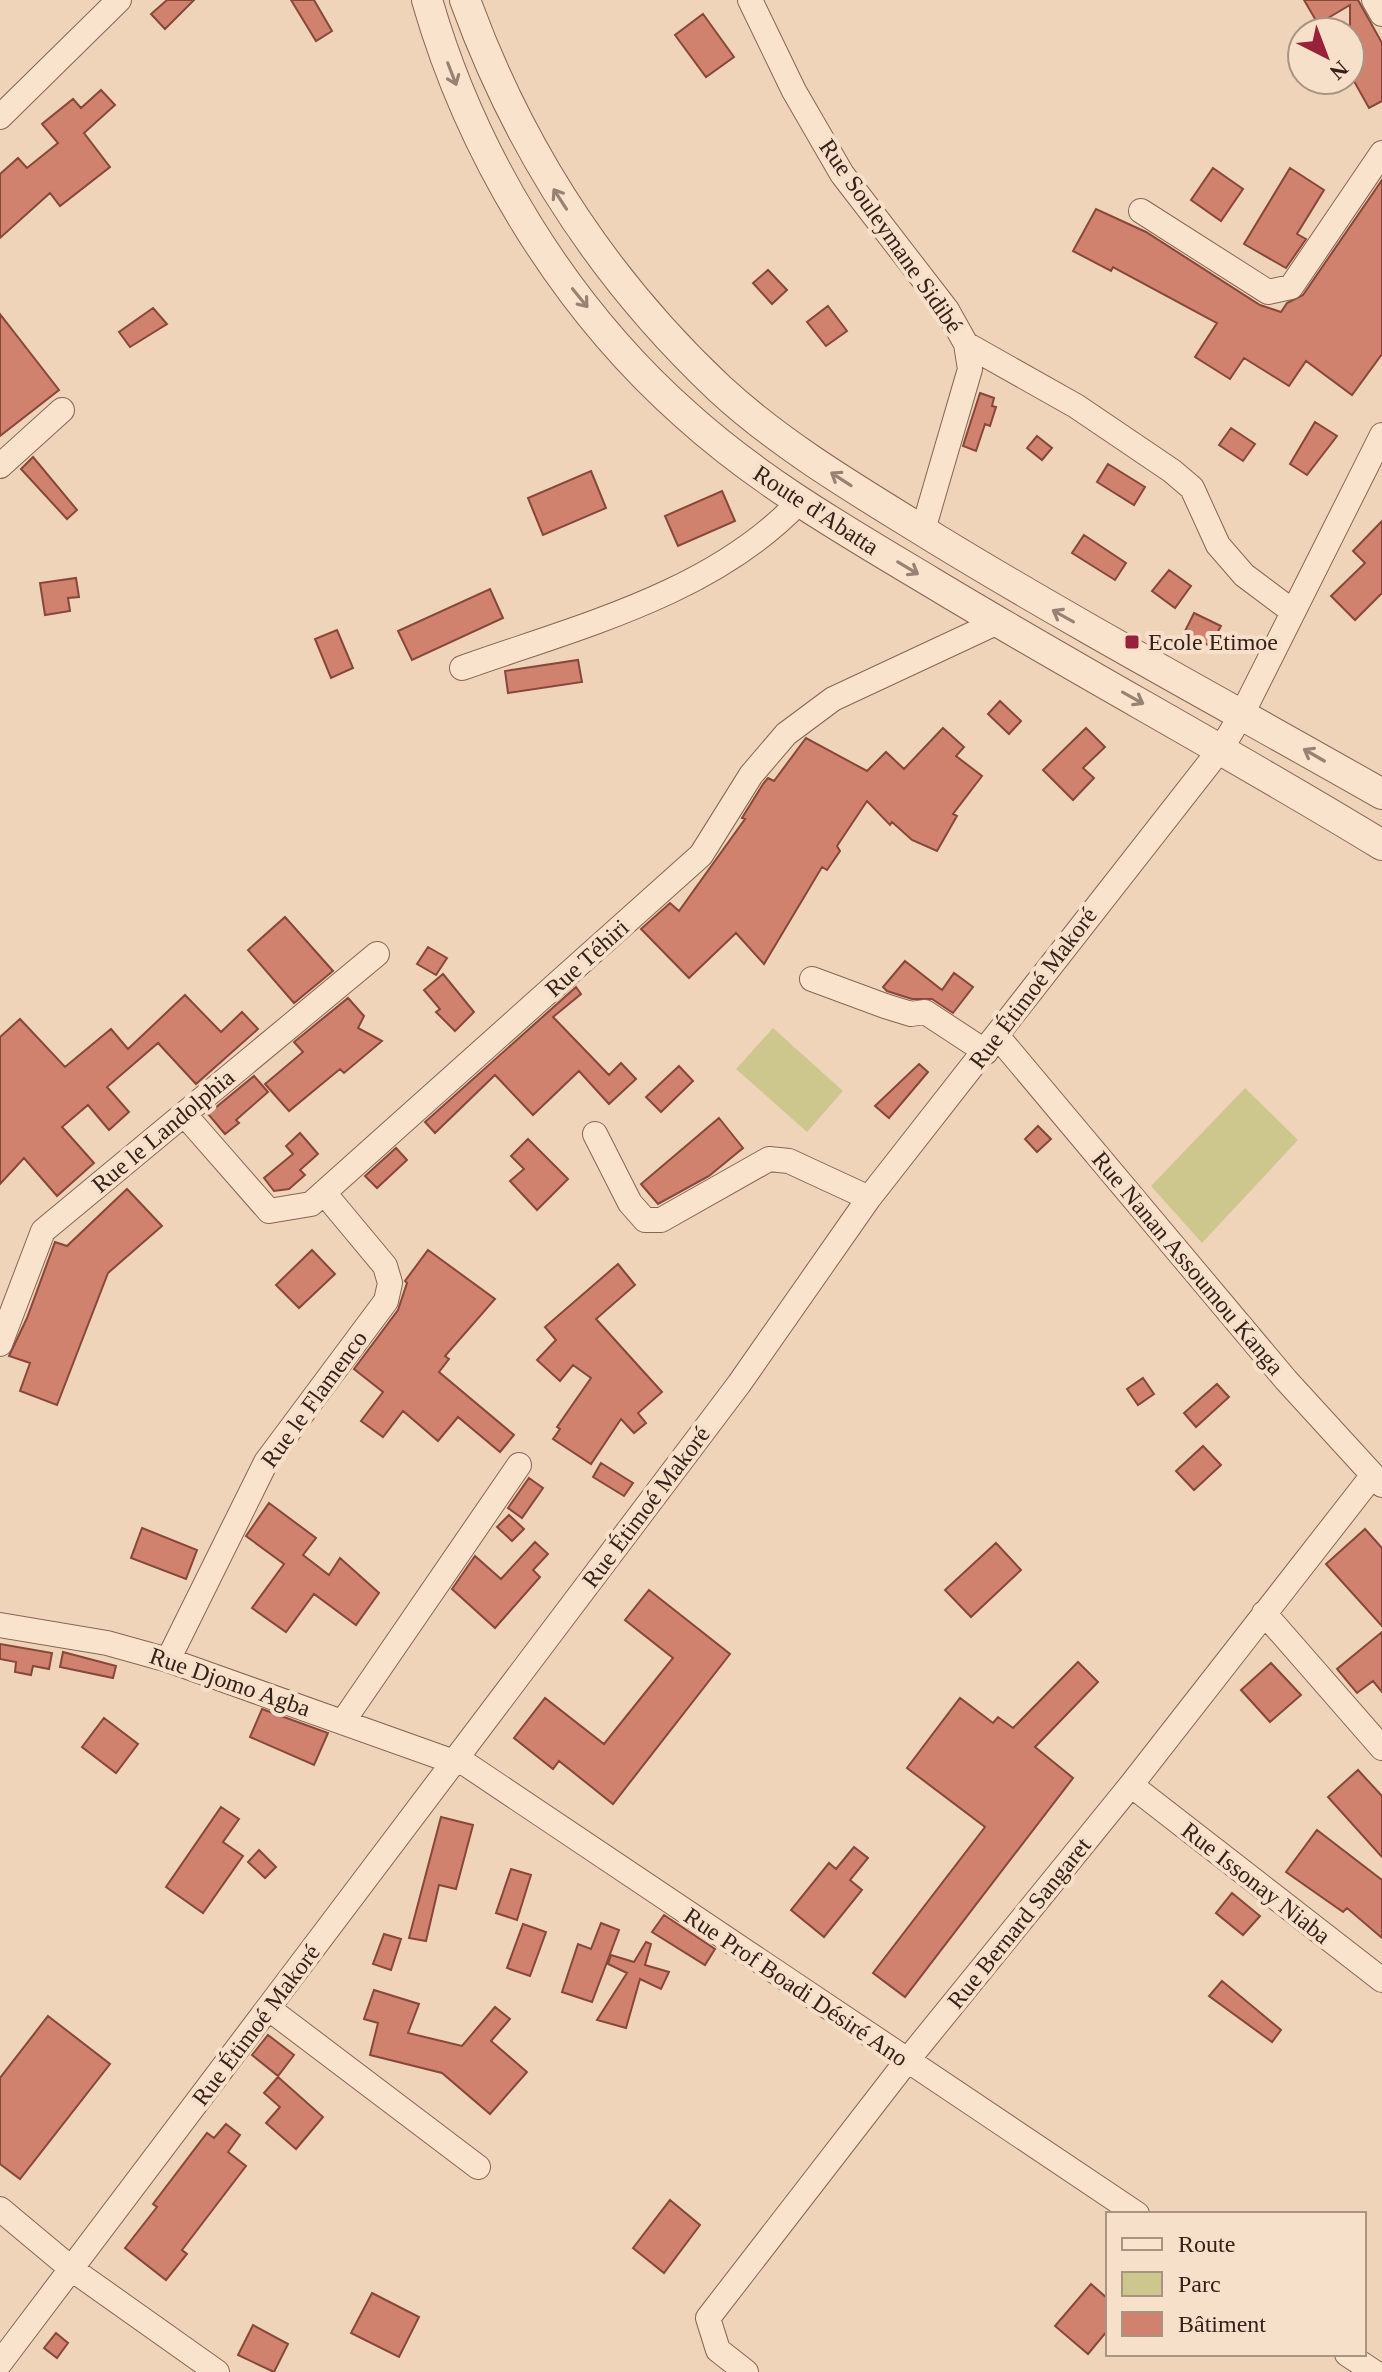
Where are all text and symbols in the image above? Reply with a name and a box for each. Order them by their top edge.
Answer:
north arrow [1286,16,1366,96]
text: N [1325,56,1353,85]
one-way arrow [446,61,460,86]
street label: Rue Souleymane Sidibé [814,134,968,338]
one-way arrow [552,188,568,211]
one-way arrow [572,287,589,308]
street label: Route d'Abatta [749,460,884,560]
one-way arrow [831,471,853,487]
one-way arrow [896,560,919,576]
one-way arrow [1051,607,1075,623]
place label: Ecole Etimoe [1148,629,1278,655]
marker: Ecole Etimoe [1123,633,1141,651]
one-way arrow [1121,691,1145,706]
one-way arrow [1303,747,1327,762]
street label: Rue Étimoé Makoré [964,902,1102,1074]
street label: Rue Téhiri [540,914,634,1002]
street label: Rue le Landolphia [87,1064,240,1198]
street label: Rue Nanan Assoumou Kanga [1087,1146,1289,1380]
street label: Rue le Flamenco [256,1326,372,1472]
street label: Rue Étimoé Makoré [577,1421,715,1593]
street label: Rue Djomo Agba [146,1642,314,1722]
street label: Rue Issonay Niaba [1177,1817,1336,1949]
street label: Rue Bernard Sangaret [942,1832,1096,2014]
street label: Rue Prof Boadi Désiré Ano [679,1902,913,2072]
street label: Rue Étimoé Makoré [187,1939,325,2111]
legend [1106,2212,1366,2356]
text: Route [1178,2231,1235,2257]
text: Parc [1178,2271,1221,2297]
text: Bâtiment [1178,2311,1266,2337]

